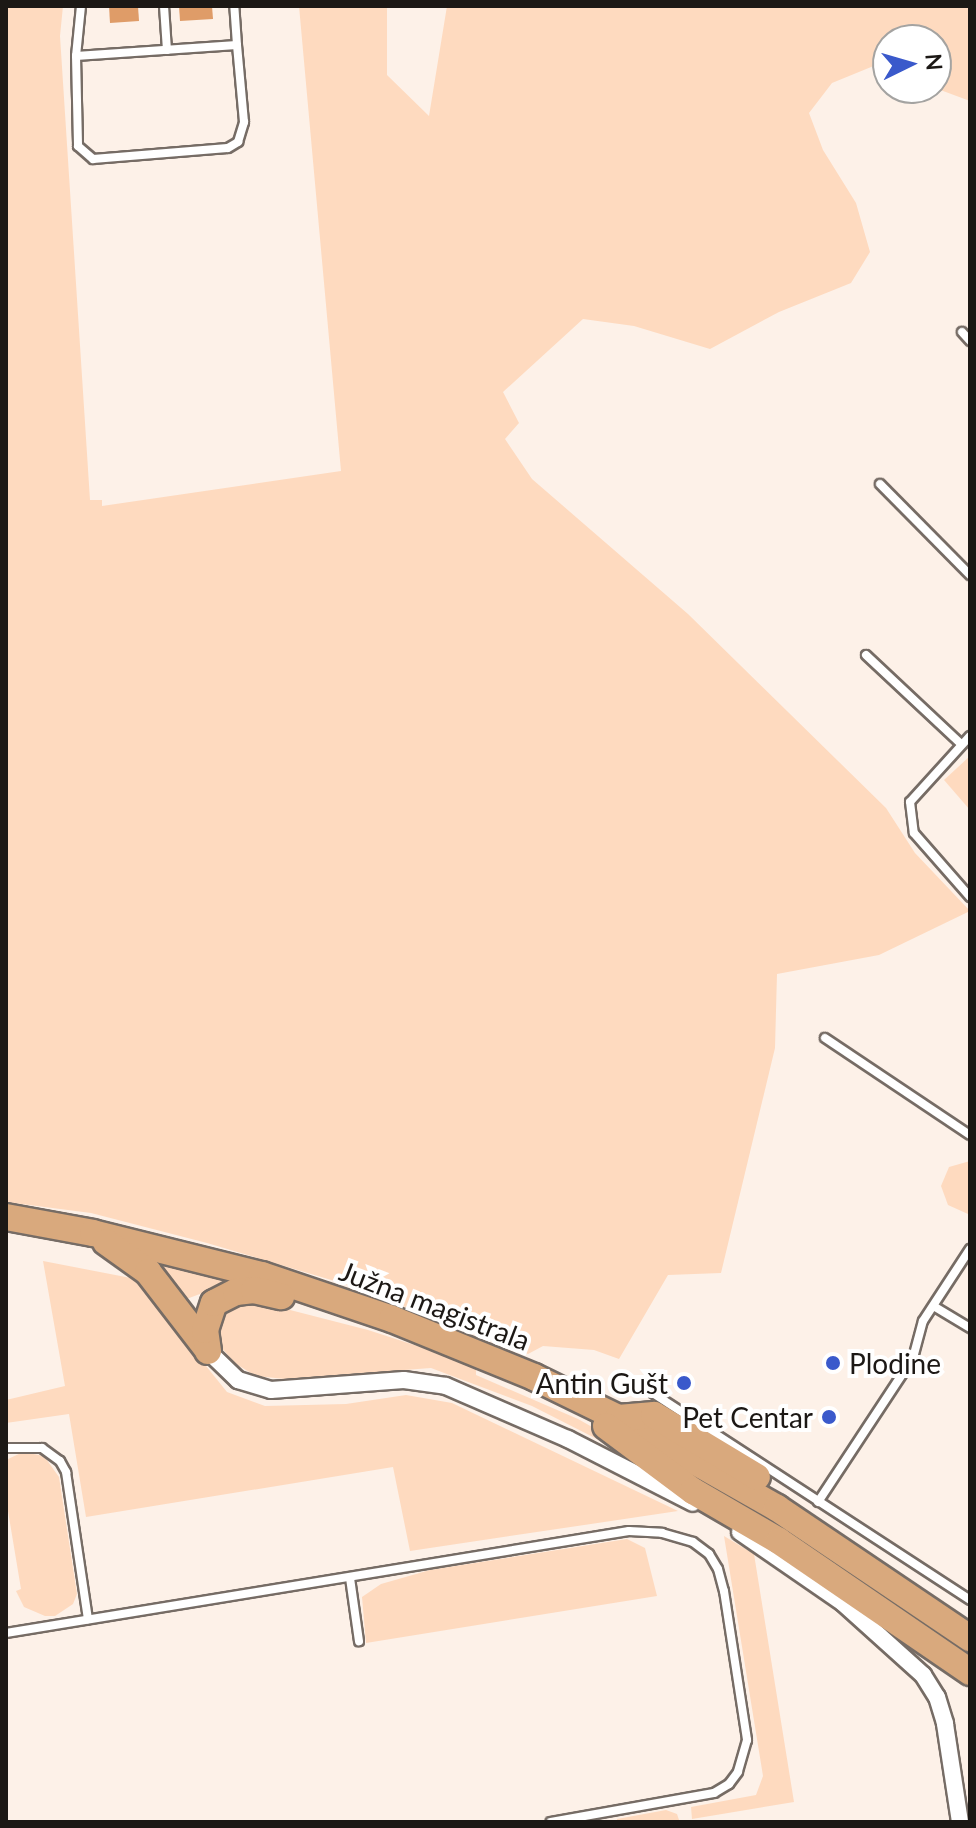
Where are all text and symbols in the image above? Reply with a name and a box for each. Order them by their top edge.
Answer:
north arrow [872,24,952,104]
text: N [920,52,949,72]
street label: Južna magistrala [335,1253,535,1357]
place label: Plodine [849,1346,941,1380]
marker: Plodine [824,1354,842,1372]
place label: Antin Gušt [536,1366,668,1400]
marker: Antin Gušt [675,1374,693,1392]
place label: Pet Centar [682,1400,813,1434]
marker: Pet Centar [820,1408,838,1426]

